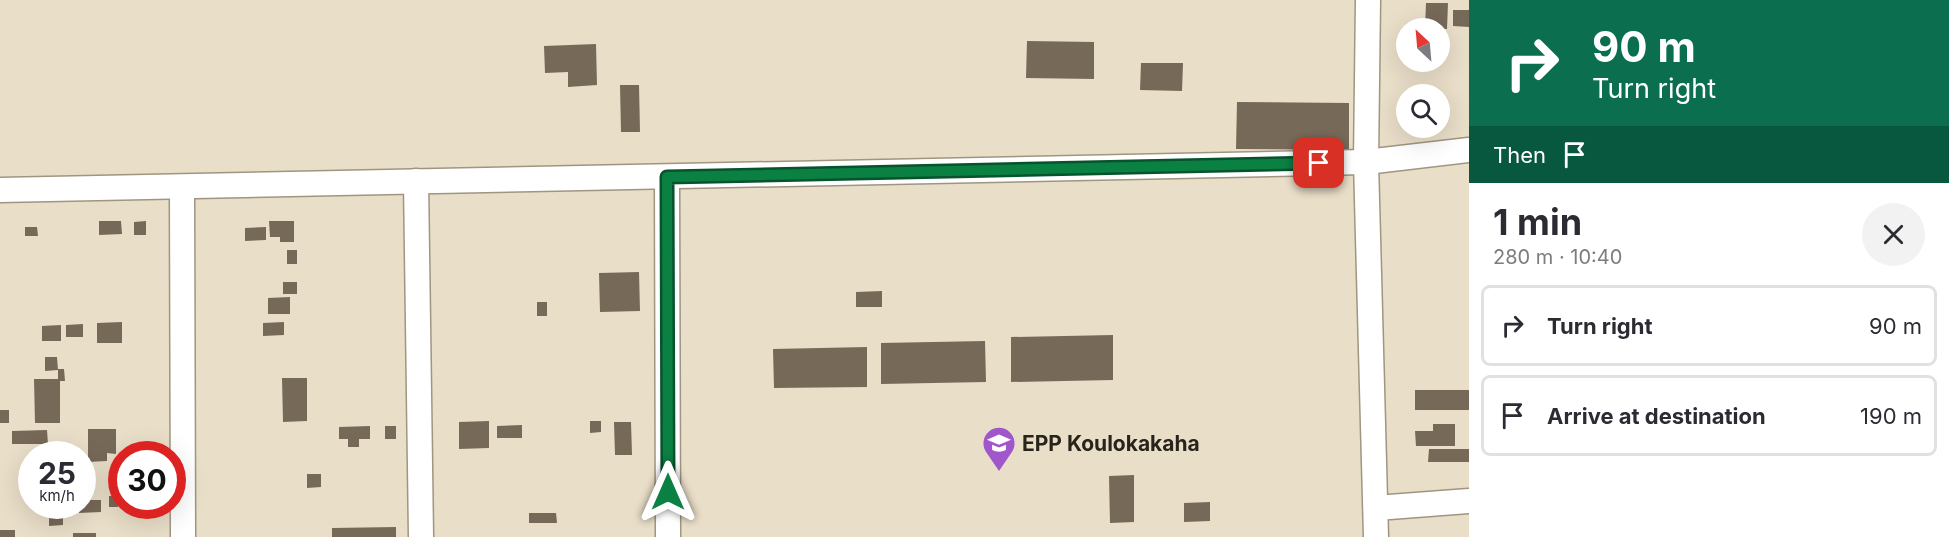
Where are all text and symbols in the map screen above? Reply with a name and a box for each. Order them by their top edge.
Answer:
north arrow [1396,18,1450,72]
map controls [1396,18,1450,138]
text: 90 m [1592,21,1696,72]
icon: right [1493,24,1571,102]
text: Turn right [1592,72,1716,105]
button: search [1396,84,1450,138]
pin [1293,137,1344,188]
icon: arrive [1558,138,1591,171]
text: Then [1493,142,1546,168]
icon: arrive [1302,146,1335,179]
text: 1 min [1493,200,1582,244]
button: close [1862,203,1925,266]
text: 280 m · 10:40 [1493,245,1622,269]
icon: right [1496,309,1529,342]
text: Turn right [1547,313,1653,339]
text: 90 m [1869,313,1922,339]
icon: arrive [1496,399,1529,432]
text: Arrive at destination [1547,403,1766,429]
text: 190 m [1860,403,1922,429]
school or university icon: EPP Koulokakaha [981,425,1017,472]
place label: EPP Koulokakaha [1022,431,1200,456]
speed limit sign: 30 [108,441,186,519]
text: 25 [38,455,76,491]
position arrow [636,460,700,524]
text: km/h [39,486,75,505]

